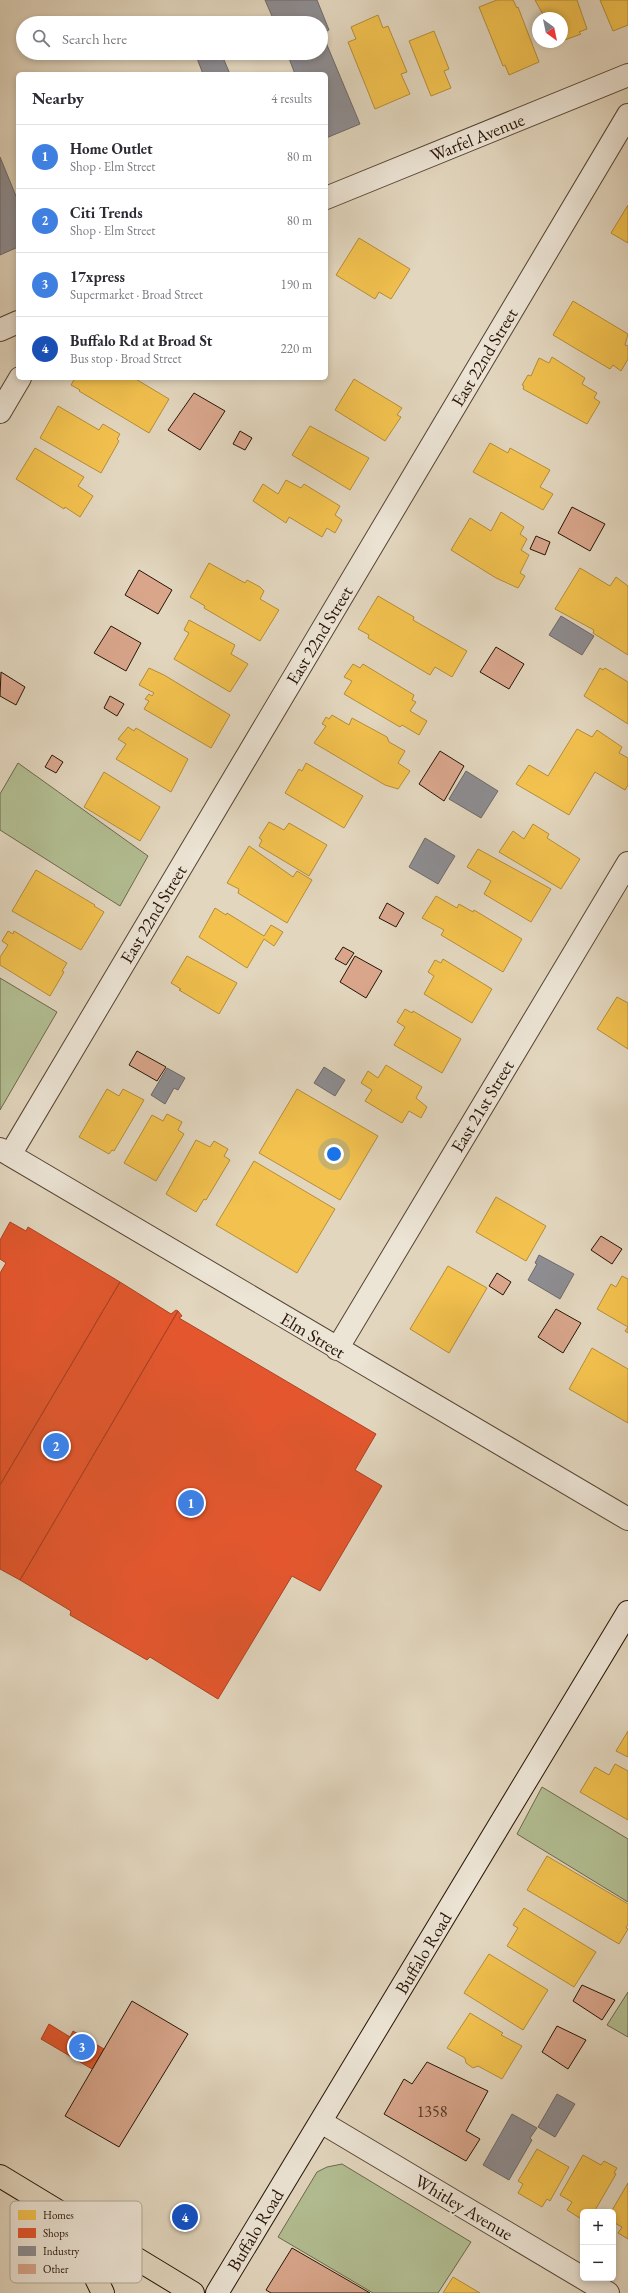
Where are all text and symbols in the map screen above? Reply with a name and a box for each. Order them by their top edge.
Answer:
north arrow [532,12,568,48]
search box [16,16,328,60]
icon: search [30,27,52,49]
text: Search here [62,29,127,48]
text: Nearby [32,87,84,109]
text: 4 results [271,90,312,107]
street label: Warfel Avenue [426,108,528,166]
text: Home Outlet [70,139,153,158]
text: 1 [42,148,48,165]
text: 80 m [287,148,312,165]
text: Shop · Elm Street [70,158,155,175]
text: Citi Trends [70,203,143,222]
text: 2 [42,212,48,229]
text: 80 m [287,212,312,229]
text: Shop · Elm Street [70,222,155,239]
text: 17xpress [70,267,125,286]
text: 3 [42,276,48,293]
text: 190 m [281,276,312,293]
text: Supermarket · Broad Street [70,286,203,303]
street label: East 22nd Street [446,303,523,410]
text: Buffalo Rd at Broad St [70,331,212,350]
text: 4 [42,340,48,357]
text: 220 m [281,340,312,357]
text: Bus stop · Broad Street [70,350,182,367]
street label: East 22nd Street [281,581,358,688]
street label: East 22nd Street [115,860,192,967]
street label: East 21st Street [445,1055,519,1156]
your location [324,1144,344,1164]
street label: Elm Street [276,1307,350,1363]
pin: 2 [43,1431,69,1461]
pin: 1 [178,1488,204,1518]
street label: Buffalo Road [390,1907,457,1998]
pin: 3 [69,2032,95,2062]
house number: 1358 [417,2101,448,2122]
street label: Whitley Avenue [411,2169,517,2245]
street label: Buffalo Road [222,2184,289,2275]
legend [10,2201,142,2283]
pin: 4 [172,2202,198,2232]
text: Homes [43,2208,74,2222]
map controls [580,2209,616,2281]
button: + [580,2209,616,2245]
text: Shops [43,2226,69,2240]
text: Industry [43,2244,80,2258]
button: − [580,2245,616,2281]
text: Other [43,2262,69,2276]

